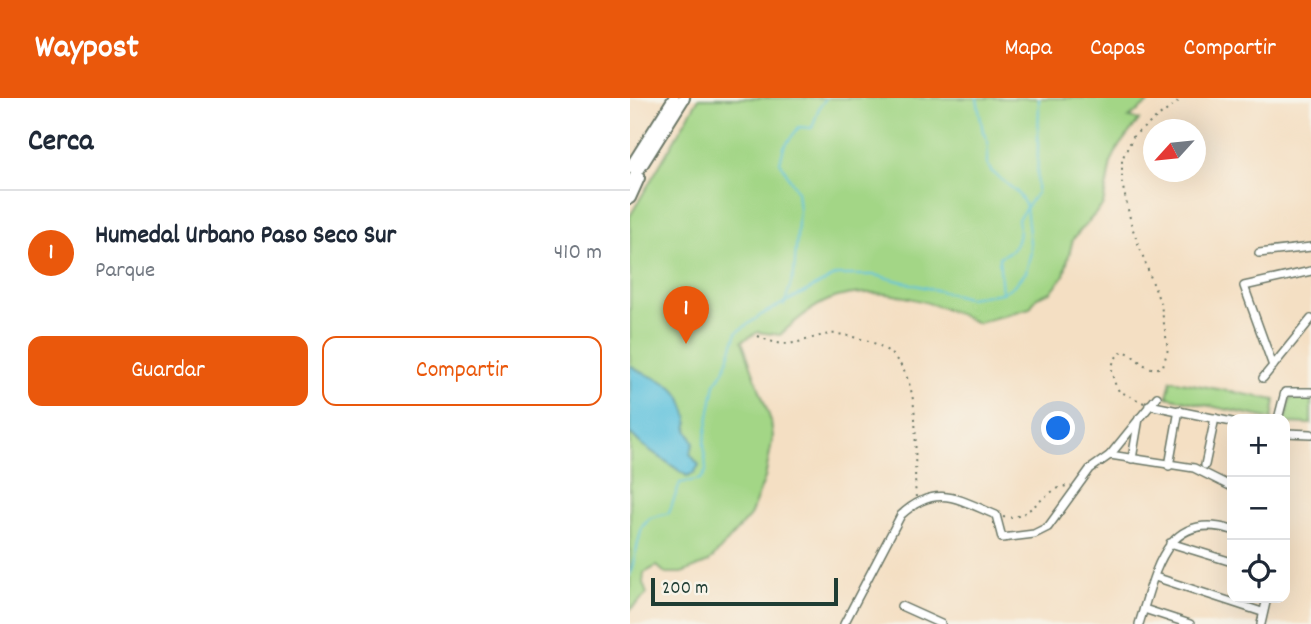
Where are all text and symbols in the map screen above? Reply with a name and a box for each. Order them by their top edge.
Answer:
text: Waypost [35,26,139,73]
text: Mapa [1004,32,1052,66]
text: Capas [1090,32,1146,66]
text: Compartir [1184,32,1276,66]
north arrow [1143,119,1206,182]
text: Cerca [28,122,93,165]
text: Humedal Urbano Paso Seco Sur [95,218,396,255]
text: 1 [48,237,54,270]
text: 410 m [554,237,602,270]
text: Parque [95,255,155,288]
pin: 1 [663,286,709,344]
button: Guardar [28,336,308,406]
button: Compartir [322,336,602,406]
your location [1041,411,1075,445]
map controls [1227,414,1290,603]
button: + [1227,414,1290,477]
button: − [1227,477,1290,540]
button: locate [1227,540,1290,603]
scale bar [651,575,838,607]
text: 200 m [662,576,708,603]

